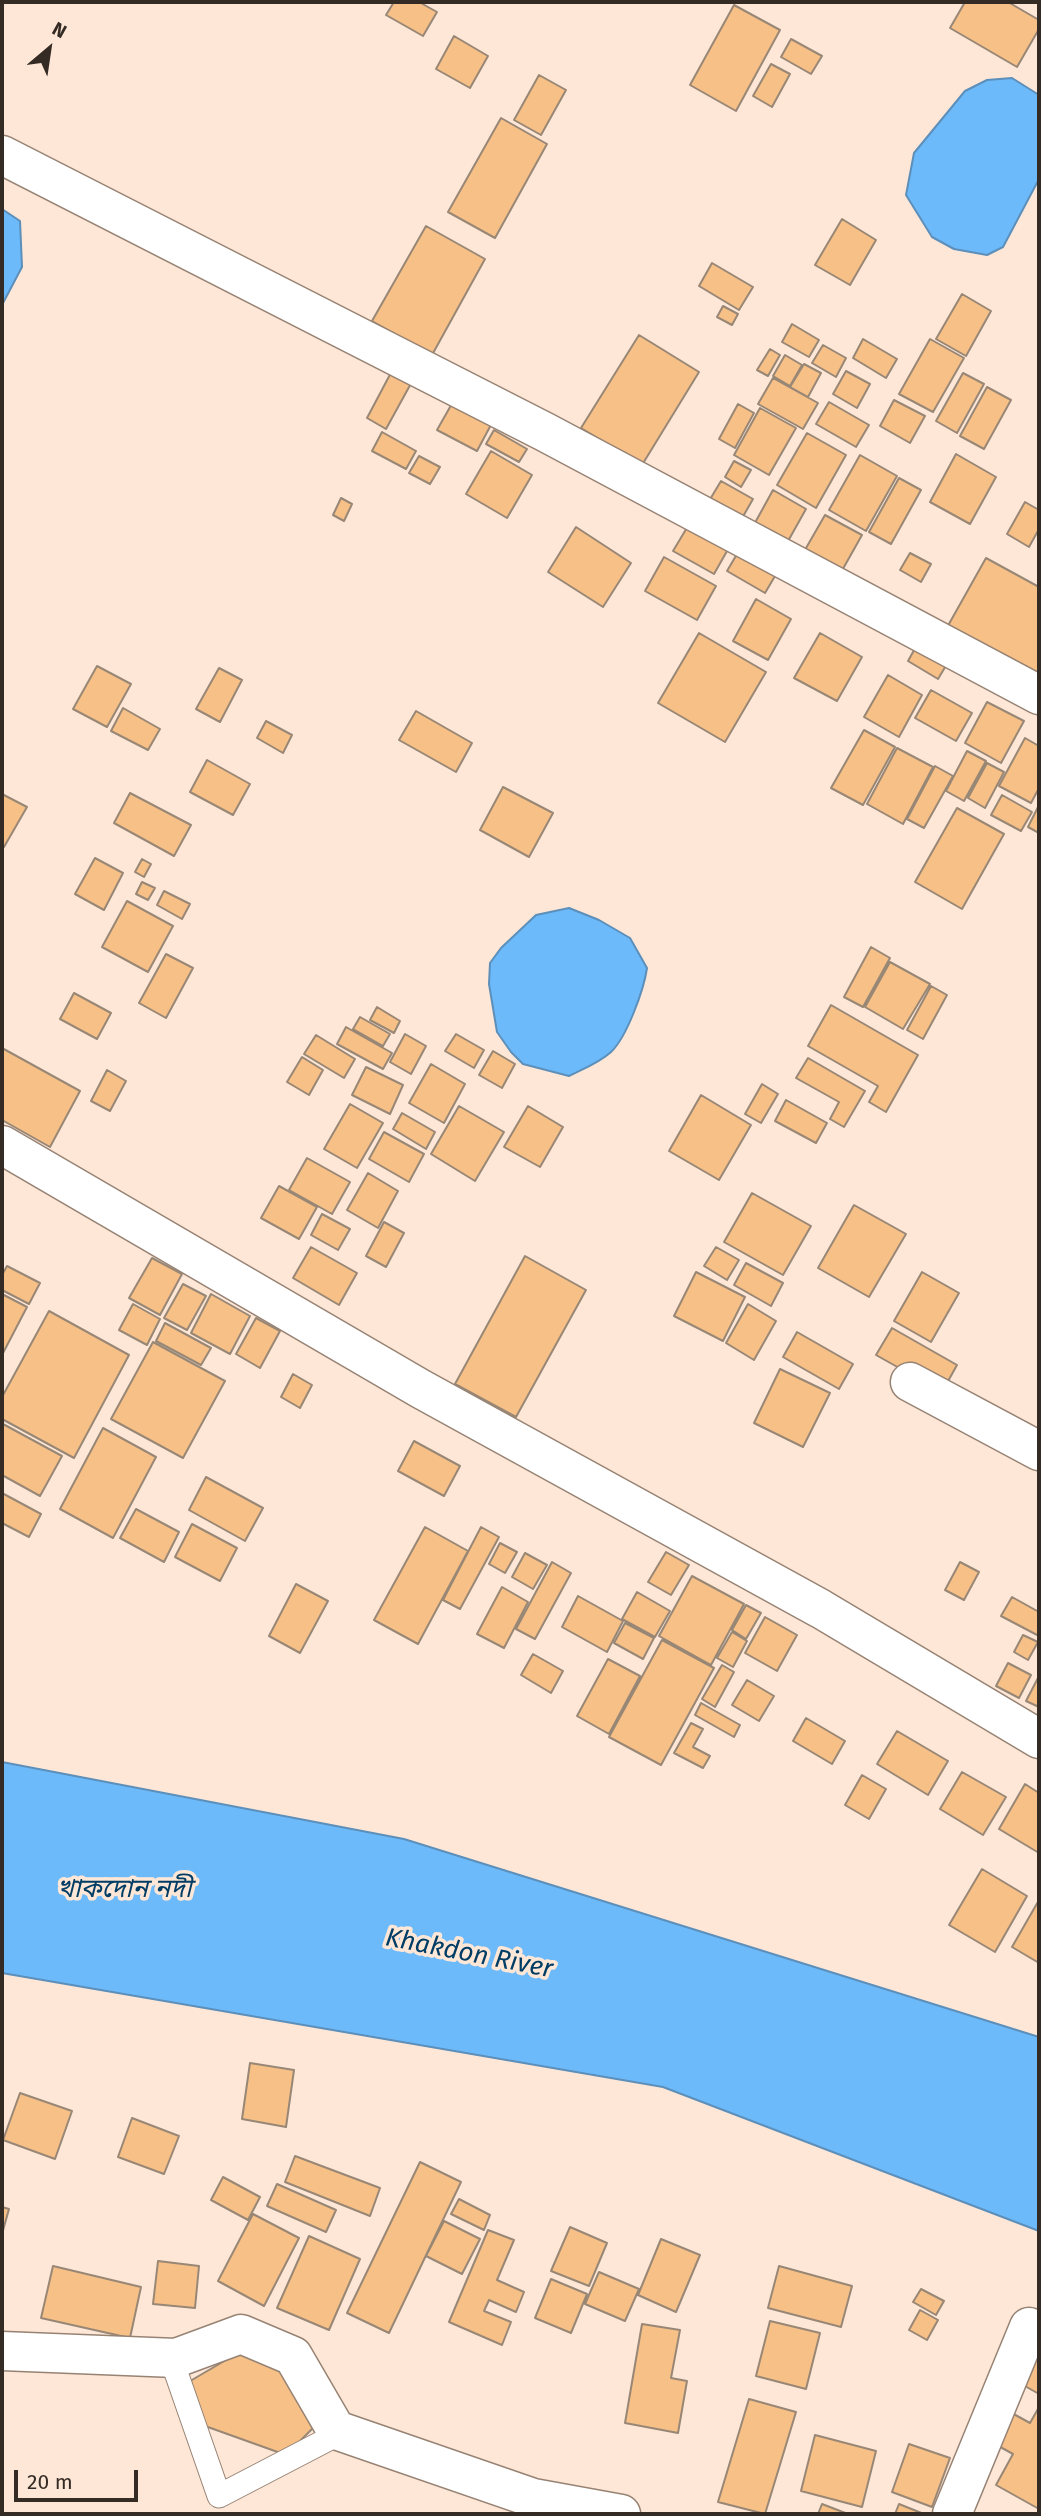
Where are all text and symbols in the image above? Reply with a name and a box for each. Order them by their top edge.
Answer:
north arrow [14,14,84,84]
text: N [48,17,71,43]
water label: খাকদোন নদী [56,1874,192,1906]
water label: Khakdon River [383,1922,555,1986]
scale bar [18,2456,142,2500]
text: 20 m [27,2469,73,2495]

